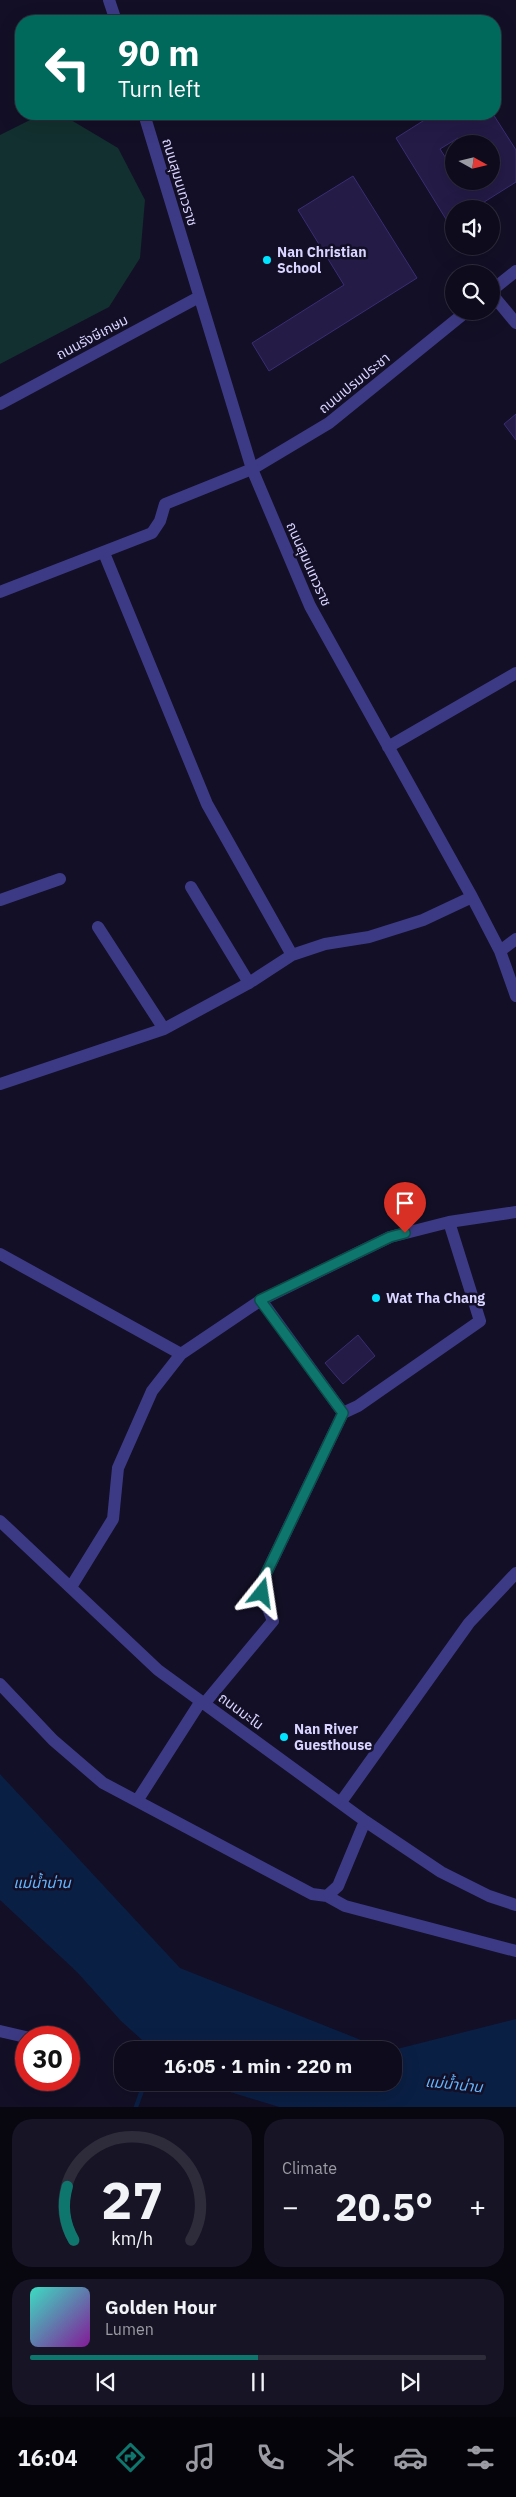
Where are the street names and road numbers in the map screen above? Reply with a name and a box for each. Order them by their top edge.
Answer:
street label: ถนนสุมนเทวราช [158,136,202,228]
street label: ถนนรังษีเกษม [53,311,131,363]
street label: ถนนเปรมประชา [315,349,393,417]
street label: ถนนสุมนเทวราช [282,519,336,609]
street label: ถนนมะโน [215,1689,267,1733]

